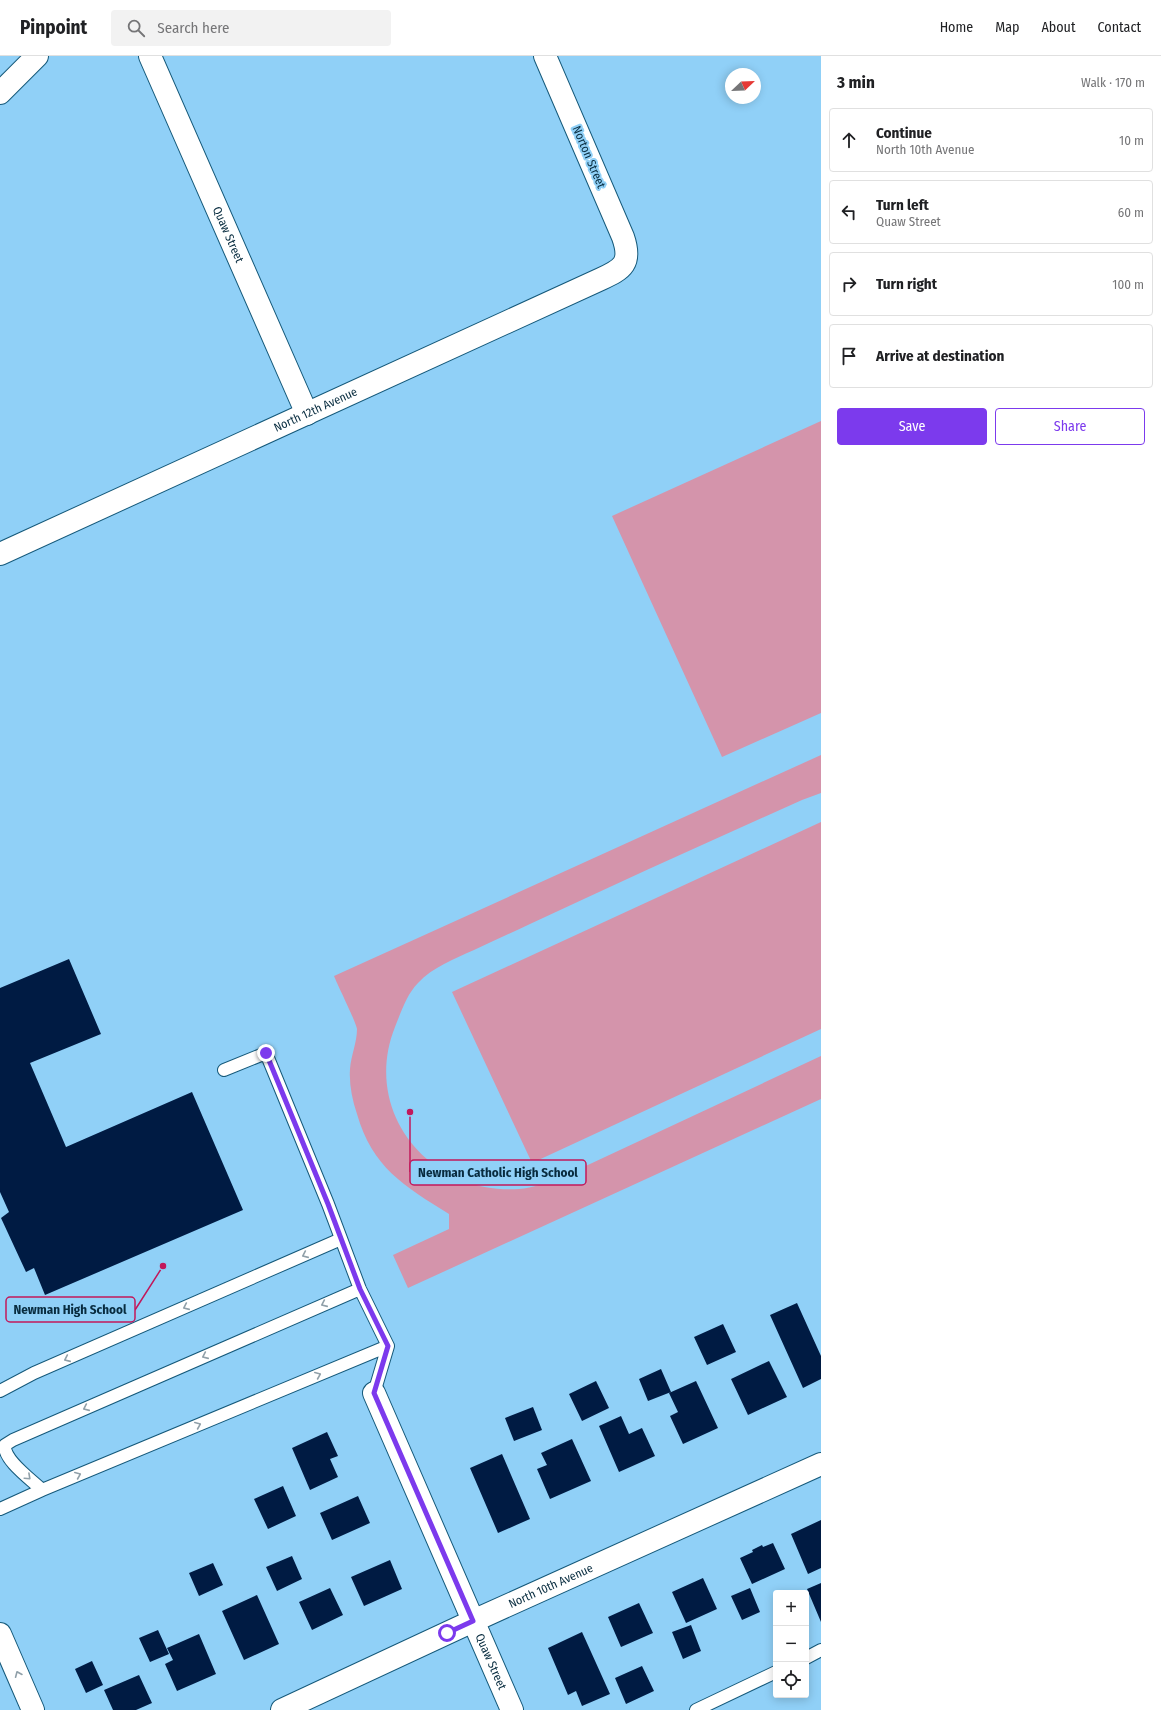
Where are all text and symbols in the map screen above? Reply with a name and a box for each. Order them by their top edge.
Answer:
search box [111,10,391,46]
text: Pinpoint [20,16,87,39]
icon: search [125,17,147,39]
text: Search here [157,19,230,37]
text: Home [940,19,973,36]
text: Map [995,19,1019,36]
text: About [1041,19,1076,36]
text: Contact [1098,19,1141,36]
north arrow [725,68,761,104]
text: 3 min [837,72,875,93]
text: Walk · 170 m [1081,75,1145,90]
street label: Norton Street [570,124,608,190]
text: Continue [876,124,932,142]
icon: ahead [838,129,860,151]
text: 10 m [1119,133,1144,148]
text: North 10th Avenue [876,142,975,157]
text: Turn left [876,196,929,214]
icon: left [838,201,860,223]
street label: Quaw Street [210,204,247,265]
text: 60 m [1118,205,1144,220]
text: Quaw Street [876,214,941,229]
icon: right [838,273,860,295]
text: Turn right [876,275,937,293]
text: 100 m [1112,277,1144,292]
icon: arrive [838,345,860,367]
text: Arrive at destination [876,347,1004,365]
street label: North 12th Avenue [272,384,359,435]
button: Save [837,408,987,445]
button: Share [995,408,1145,445]
route end [257,1044,275,1062]
callout: Newman Catholic High School [410,1160,586,1185]
text: Newman Catholic High School [418,1165,578,1180]
one-way arrow [302,1250,309,1258]
callout: Newman High School [6,1297,135,1322]
one-way arrow [321,1300,328,1308]
text: Newman High School [13,1302,127,1317]
one-way arrow [183,1302,190,1310]
one-way arrow [202,1352,209,1360]
one-way arrow [63,1354,70,1362]
one-way arrow [314,1371,321,1379]
one-way arrow [83,1404,90,1412]
one-way arrow [194,1422,201,1430]
one-way arrow [23,1472,31,1479]
one-way arrow [74,1472,81,1480]
street label: North 10th Avenue [506,1561,595,1611]
map controls [773,1590,809,1698]
button: + [773,1590,809,1626]
route start [438,1624,456,1642]
button: − [773,1626,809,1662]
street label: Quaw Street [473,1631,509,1692]
button: locate [773,1662,809,1698]
one-way arrow [14,1671,22,1678]

